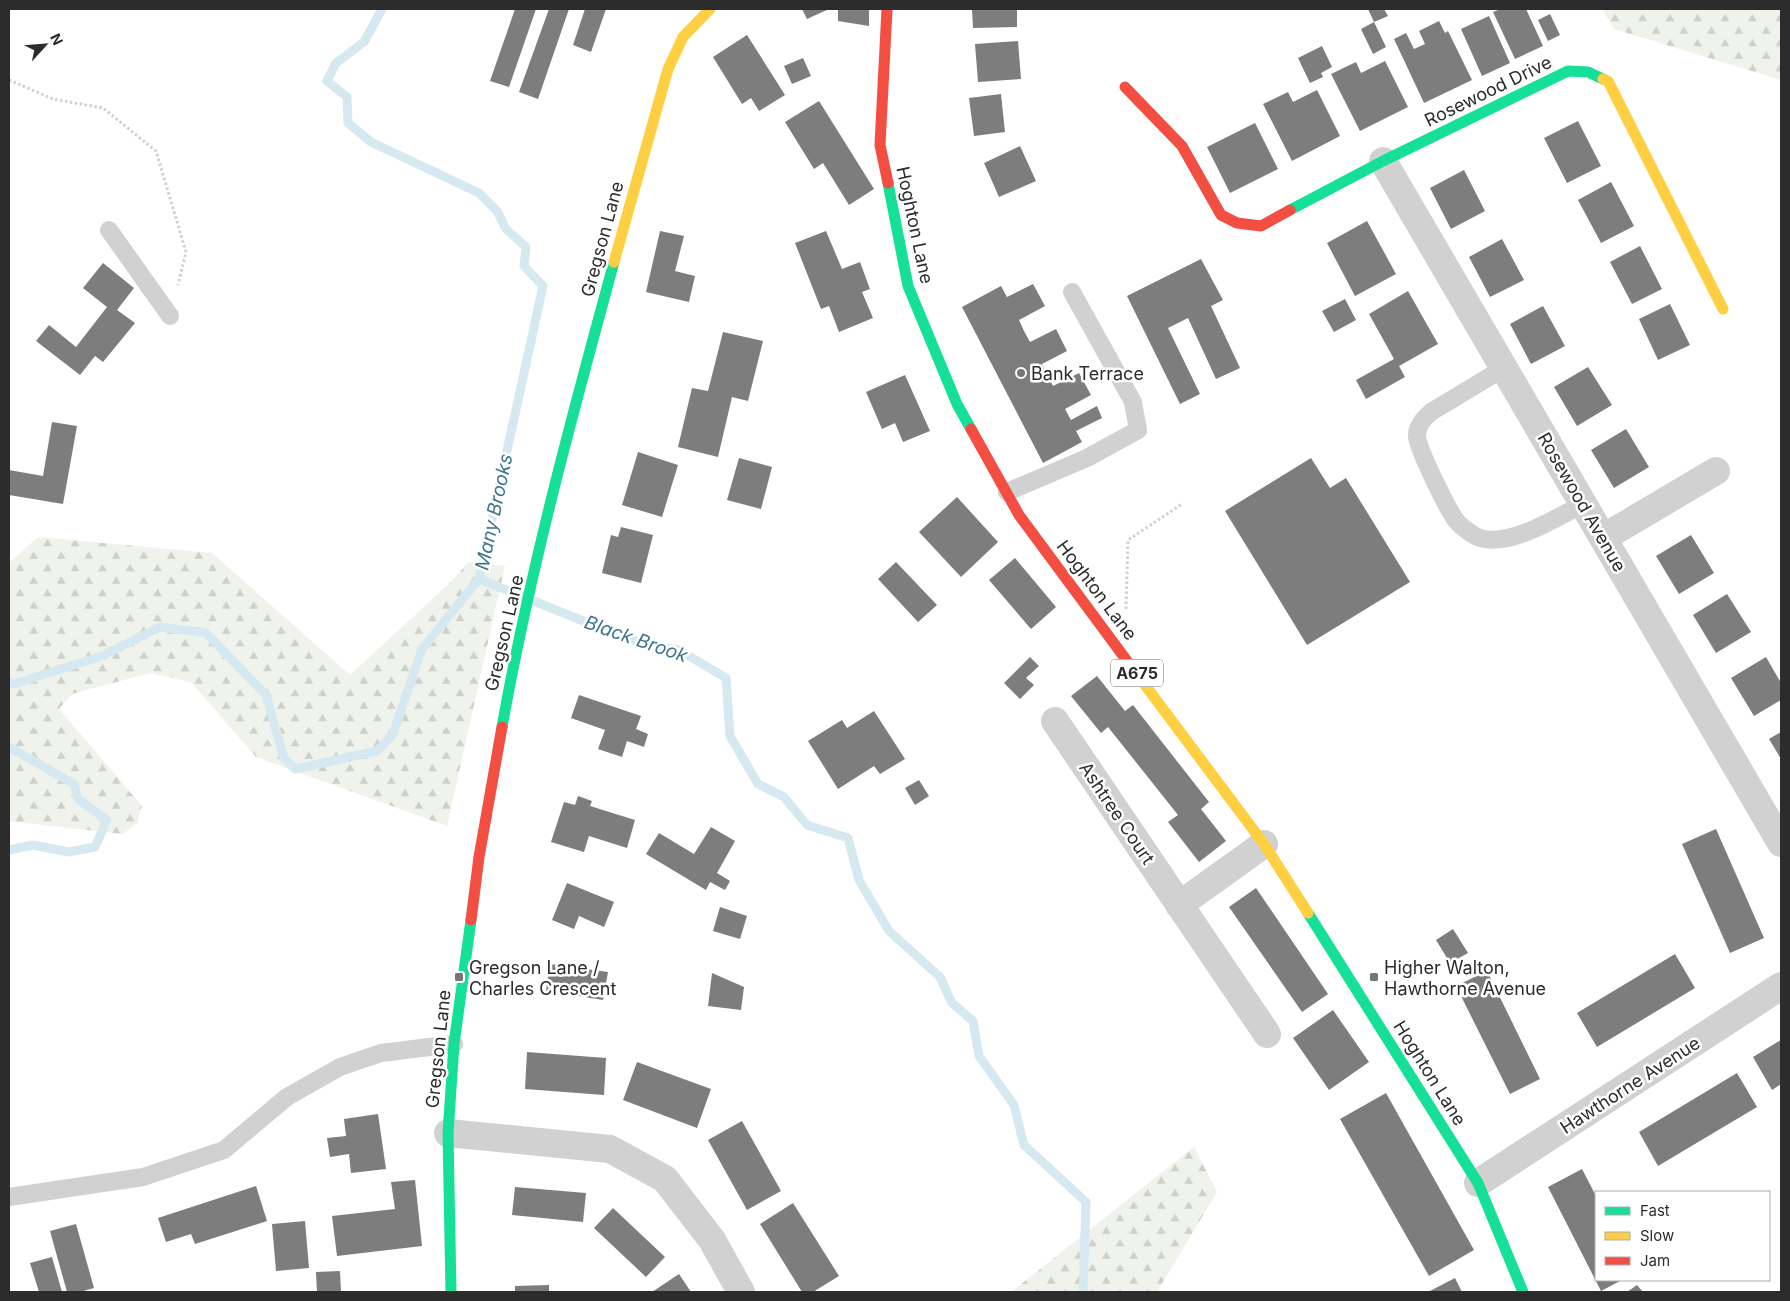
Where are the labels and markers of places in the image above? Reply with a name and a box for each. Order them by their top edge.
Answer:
place label: Bank Terrace [1031,363,1144,384]
marker: Bank Terrace [1015,367,1027,379]
place label: Gregson Lane / Charles Crescent [469,957,616,999]
place label: Higher Walton, Hawthorne Avenue [1384,957,1546,999]
marker: Gregson Lane / Charles Crescent [453,971,465,983]
marker: Higher Walton, Hawthorne Avenue [1368,971,1380,983]

